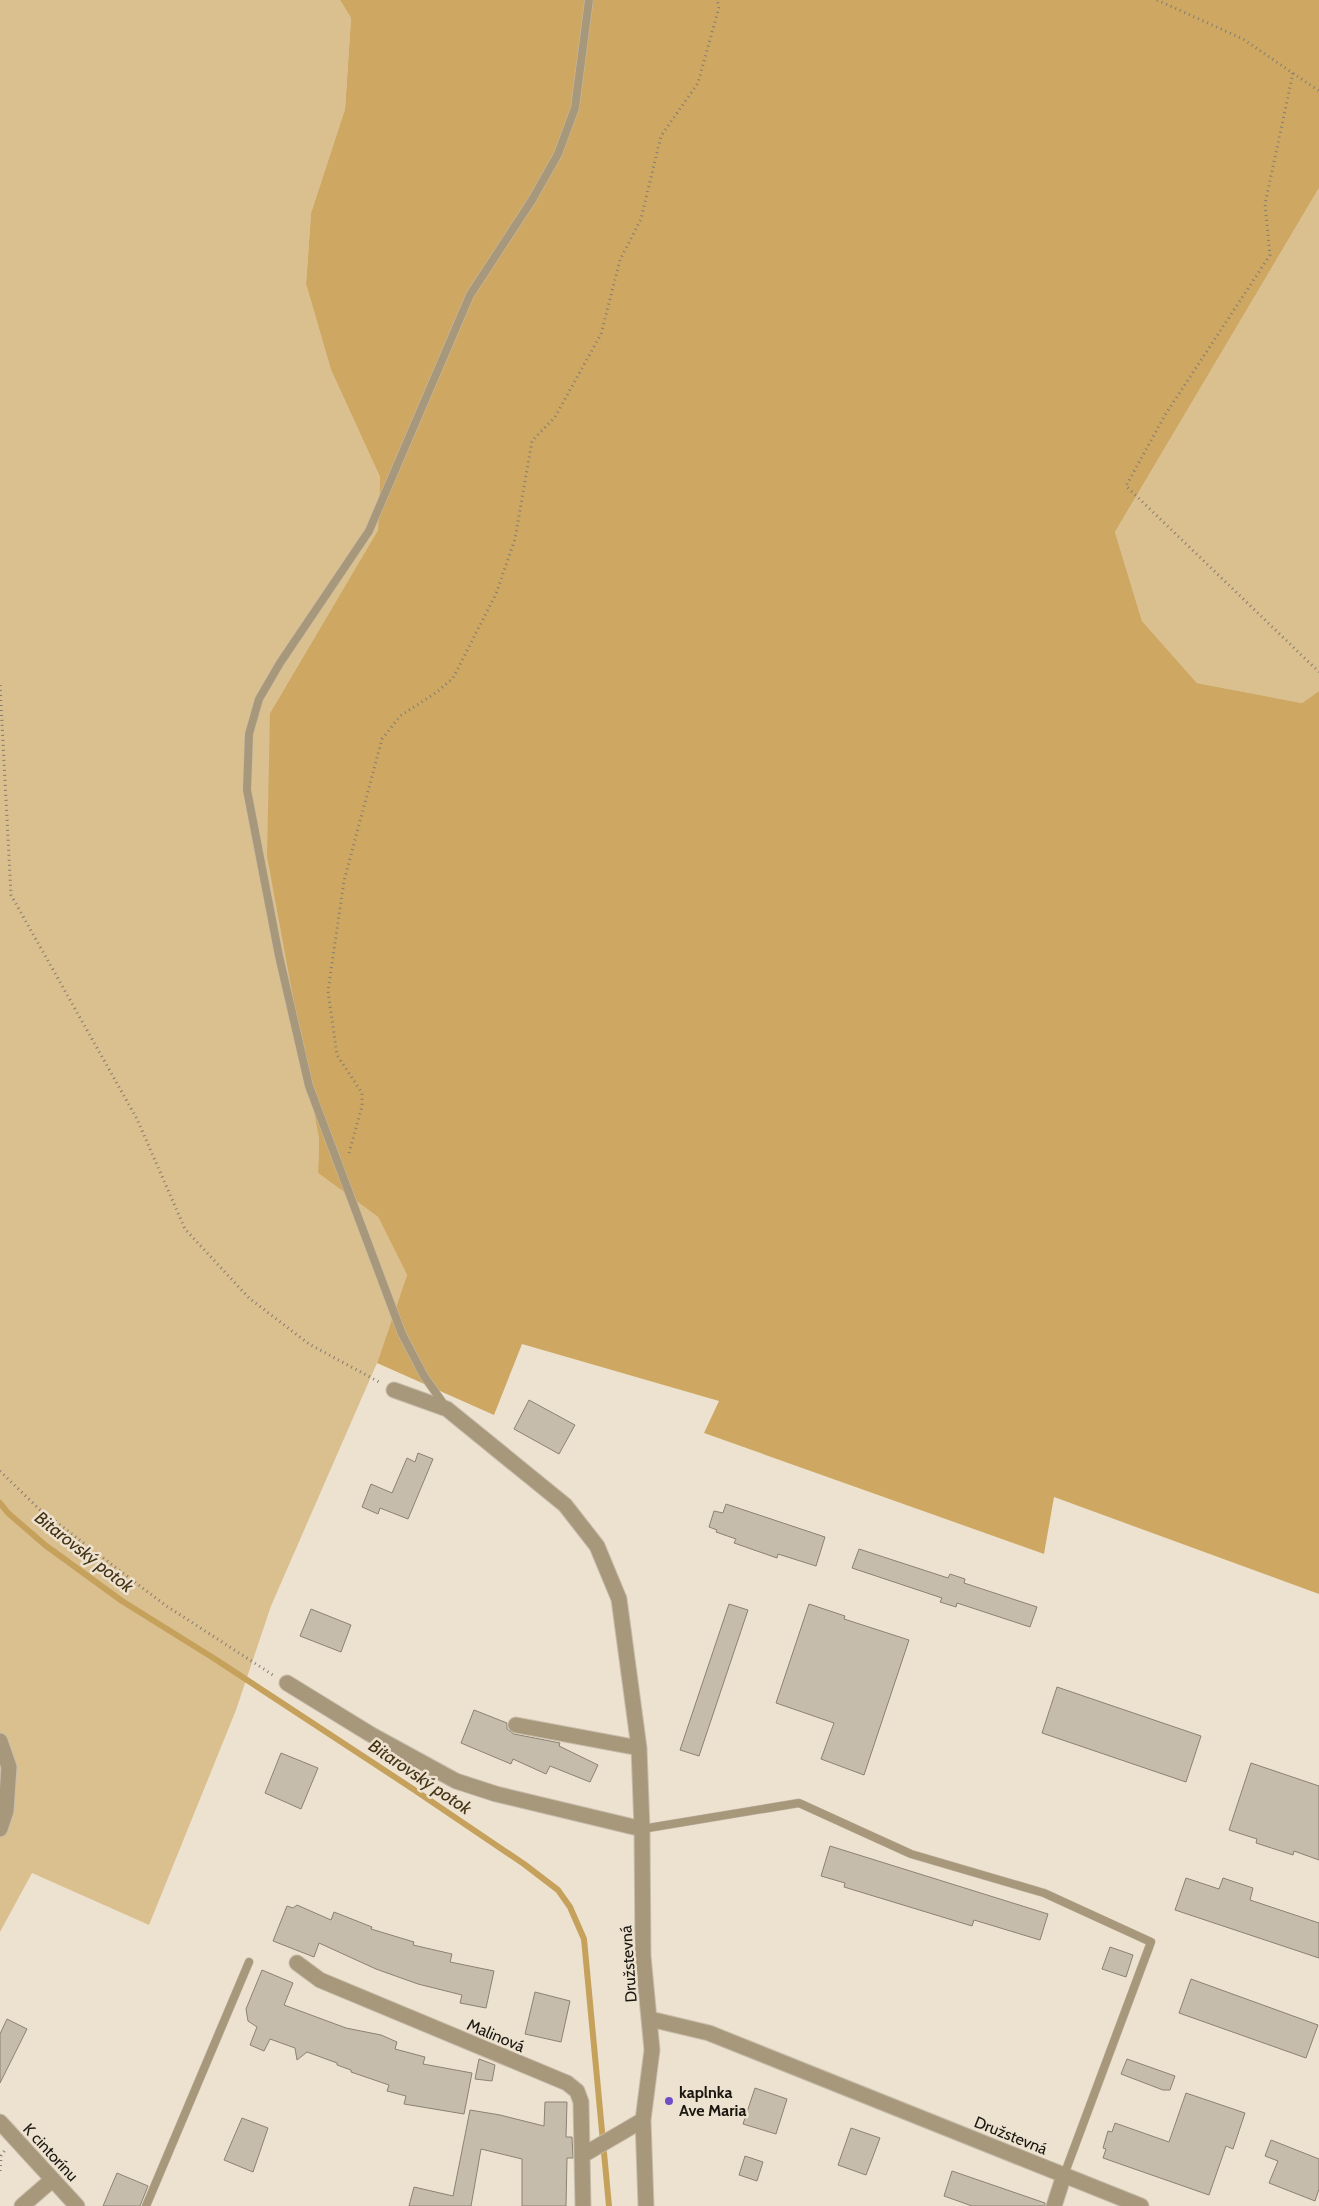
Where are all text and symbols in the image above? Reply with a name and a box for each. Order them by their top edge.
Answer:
water label: Bitarovský potok [30,1507,139,1598]
water label: Bitarovský potok [364,1735,477,1820]
street label: Družstevná [616,1925,641,2003]
street label: Malinová [464,2015,528,2056]
place label: kaplnka Ave Maria [679,2083,746,2120]
marker: kaplnka Ave Maria [663,2095,675,2107]
street label: Družstevná [972,2112,1050,2159]
street label: K cintorínu [19,2120,82,2185]

